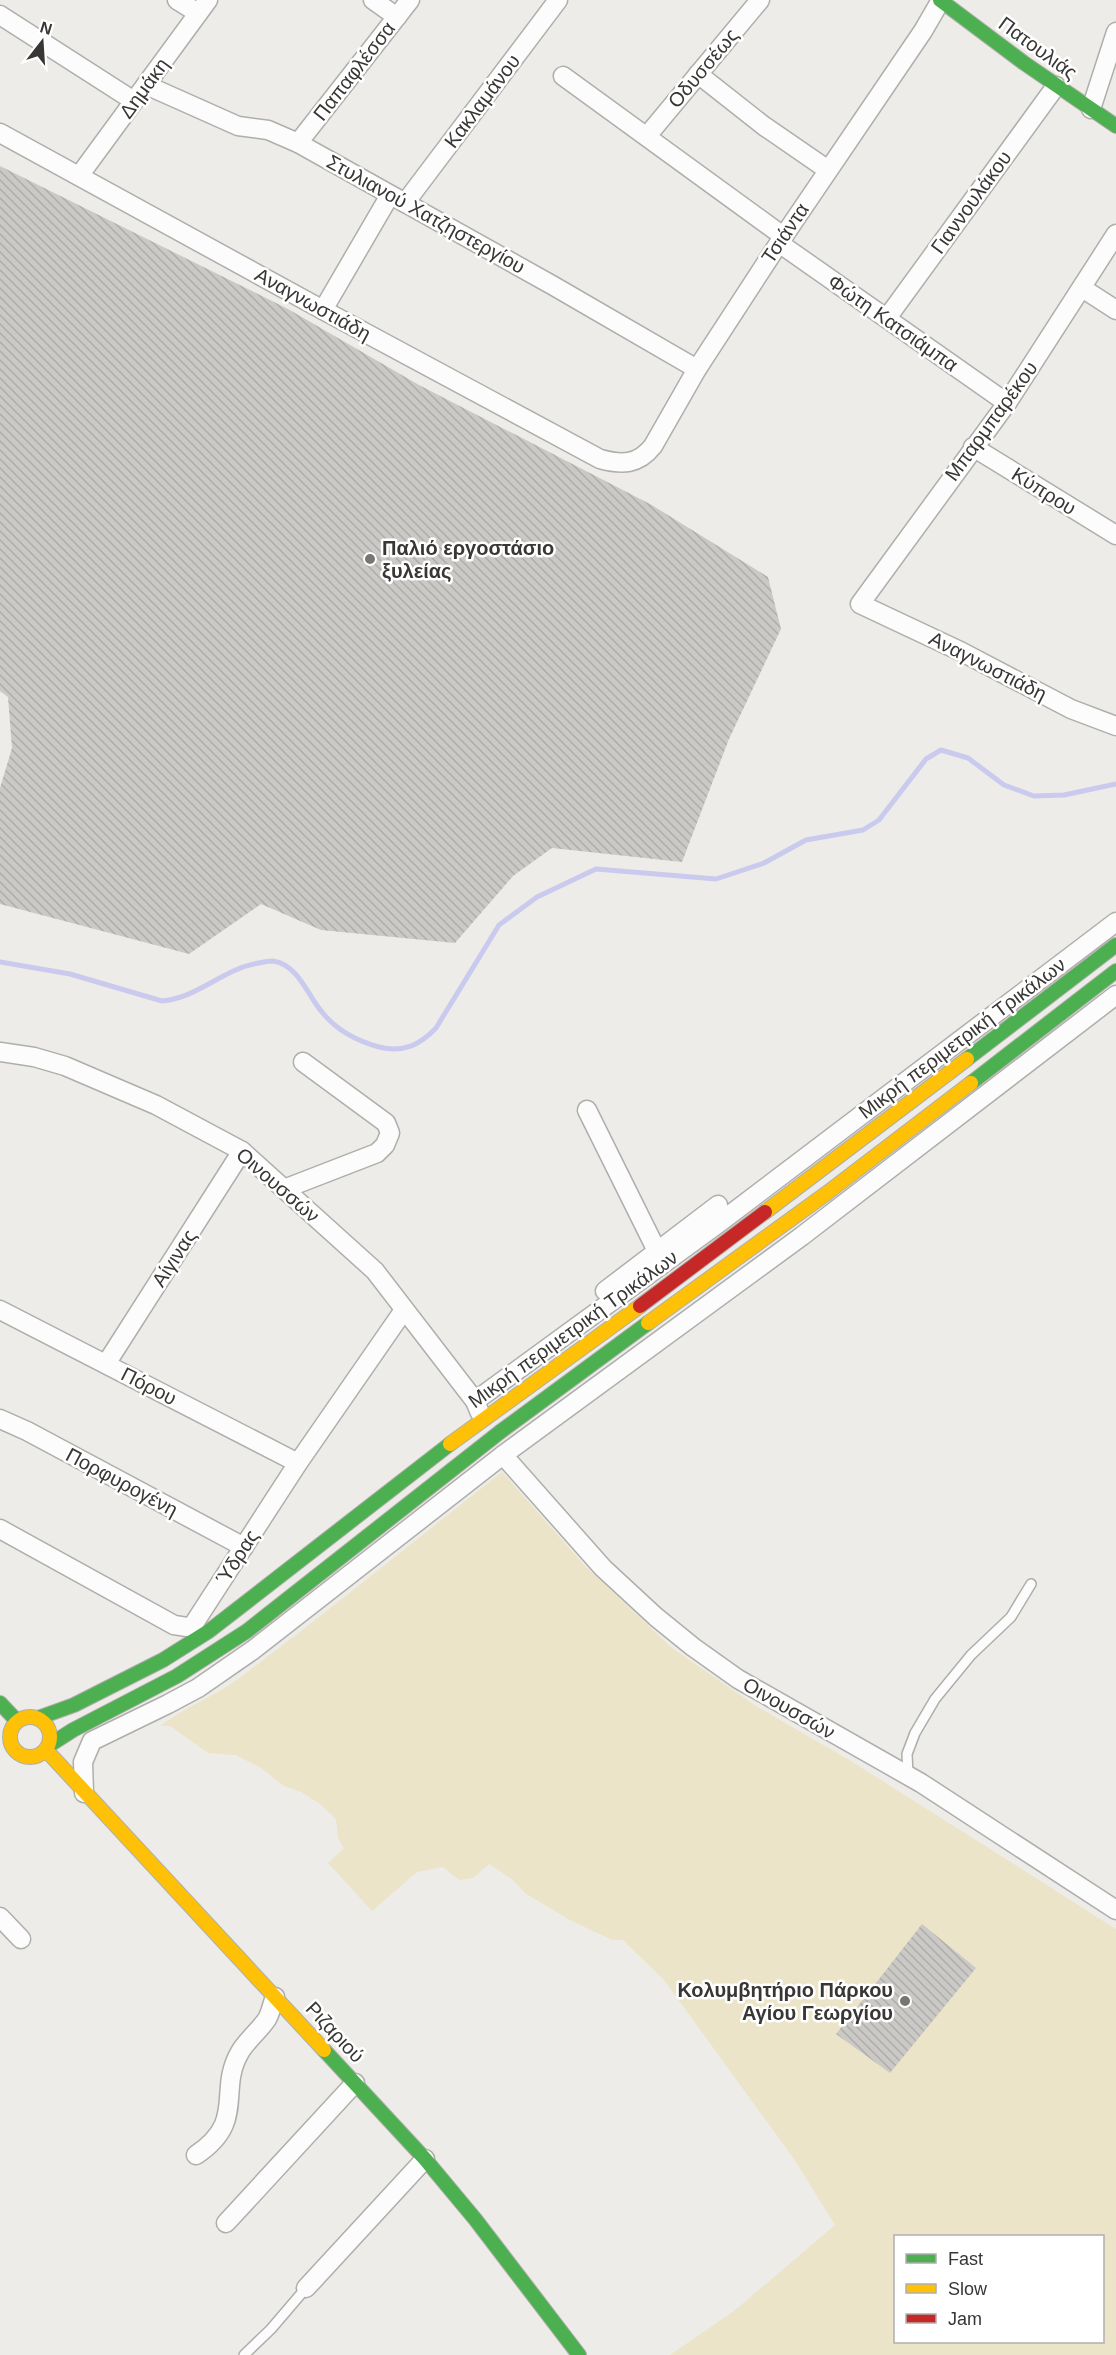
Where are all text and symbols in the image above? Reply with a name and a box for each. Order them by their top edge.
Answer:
north arrow [12,12,72,72]
street label: Πατουλιάς [995,12,1082,84]
street label: Παπαφλέσσα [309,17,399,125]
text: N [38,18,54,38]
street label: Οδυσσέως [664,24,743,112]
street label: Κακλαμάνου [440,50,524,152]
street label: Δημάκη [115,54,173,122]
street label: Γιαννουλάκου [926,146,1016,258]
street label: Στυλιανού Χατζηστεργίου [323,150,529,278]
street label: Τσιάντα [757,199,813,267]
street label: Αναγνωστιάδη [251,263,375,345]
street label: Φώτη Κατσιάμπα [824,270,962,376]
street label: Μπαρμπαρέκου [940,357,1042,485]
street label: Κύπρου [1008,463,1080,519]
place label: Παλιό εργοστάσιο ξυλείας [382,537,554,582]
marker: Παλιό εργοστάσιο ξυλείας [363,552,377,566]
street label: Αναγνωστιάδη [926,627,1050,705]
street label: Μικρή περιμετρική Τρικάλων [854,953,1070,1123]
street label: Οινουσσών [232,1143,324,1227]
street label: Αίγινας [147,1225,201,1291]
street label: Μικρή περιμετρική Τρικάλων [464,1246,682,1412]
street label: Πόρου [118,1363,180,1409]
street label: Πορφυρογένη [62,1443,182,1521]
street label: Ύδρας [211,1525,263,1588]
street label: Οινουσσών [739,1673,839,1743]
place label: Κολυμβητήριο Πάρκου Αγίου Γεωργίου [677,1979,893,2024]
marker: Κολυμβητήριο Πάρκου Αγίου Γεωργίου [898,1994,912,2008]
street label: Ριζαριού [301,1997,369,2067]
legend [894,2235,1104,2343]
text: Fast [948,2249,983,2269]
text: Slow [948,2279,988,2299]
text: Jam [948,2309,982,2329]

